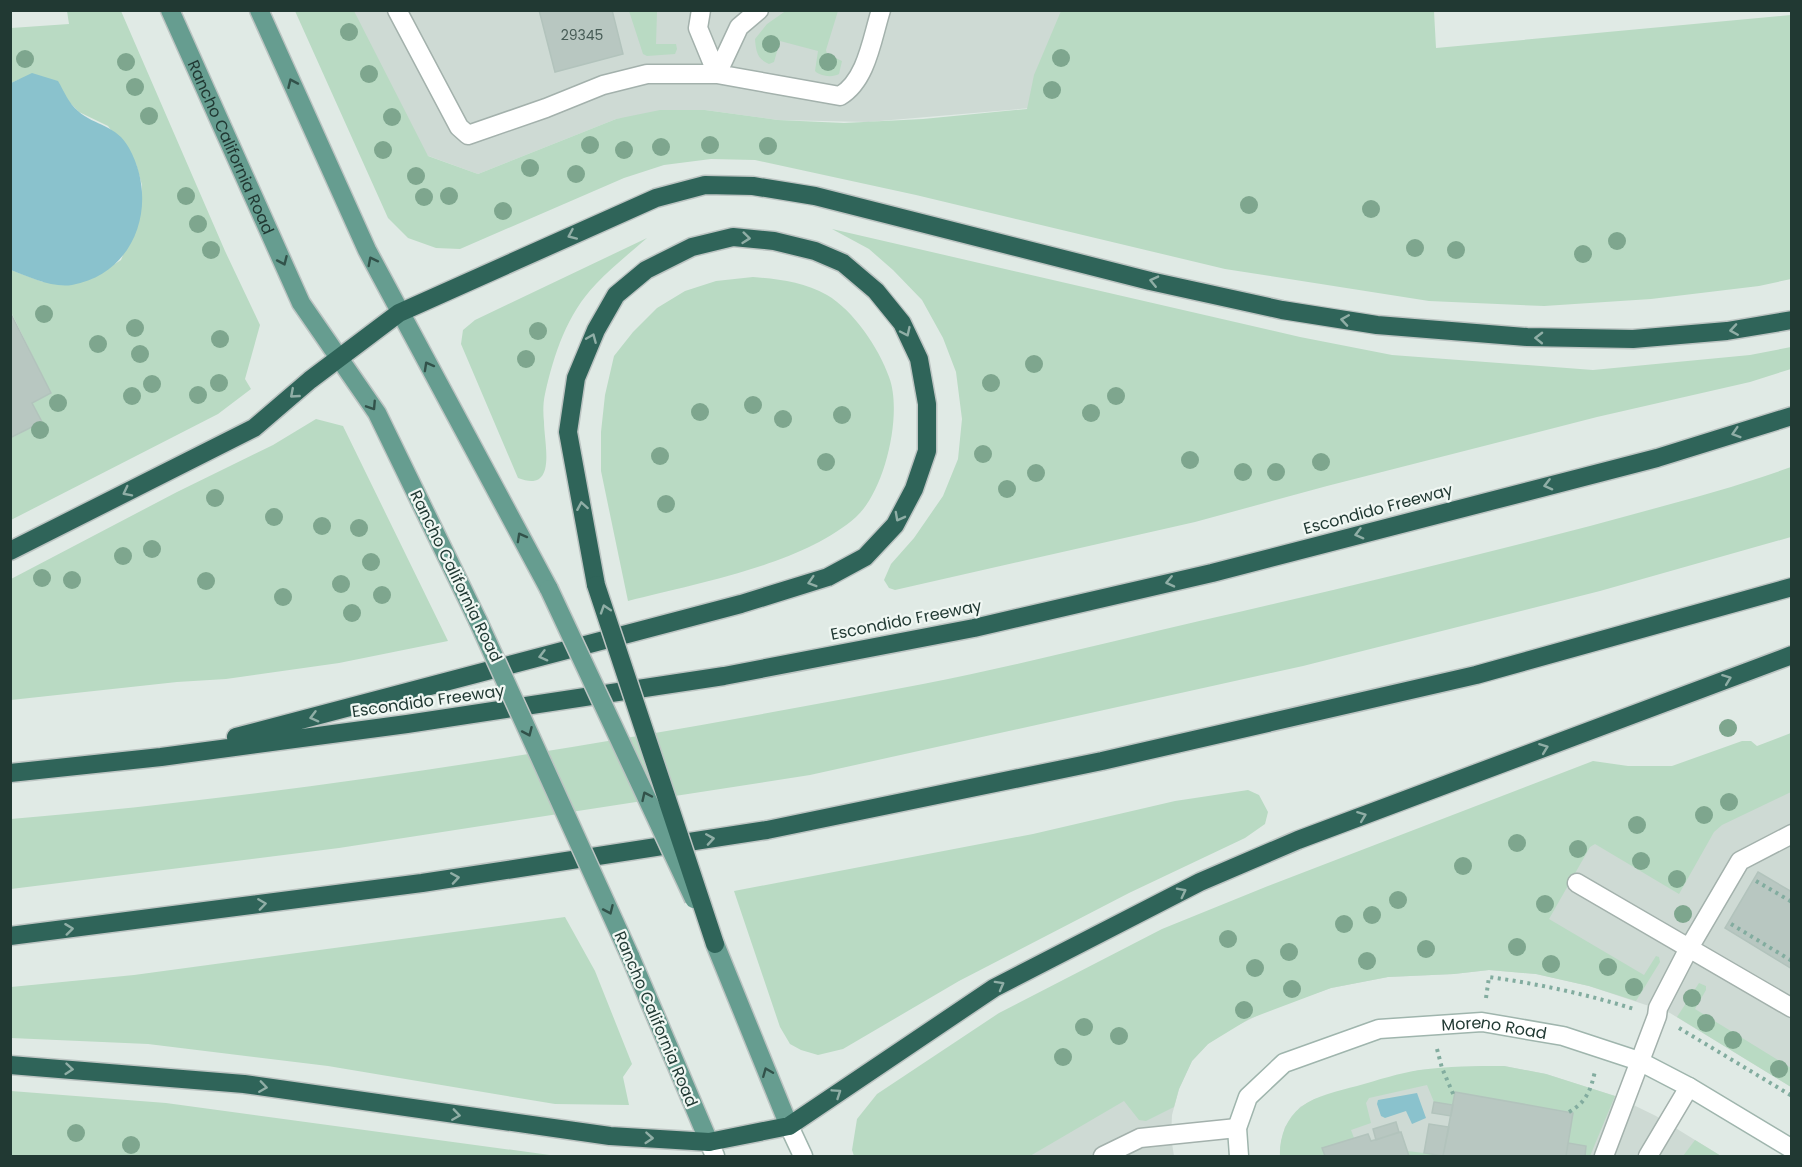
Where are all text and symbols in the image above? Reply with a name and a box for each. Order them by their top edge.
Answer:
house number: 29345 [561,25,603,45]
street label: Rancho California Road [182,56,280,238]
one-way arrow [287,79,299,90]
one-way arrow [567,228,578,240]
one-way arrow [741,231,750,244]
one-way arrow [275,255,287,266]
one-way arrow [368,257,379,267]
one-way arrow [1149,276,1159,289]
one-way arrow [1340,315,1350,327]
one-way arrow [1729,323,1739,336]
one-way arrow [898,325,910,336]
one-way arrow [1535,331,1544,344]
one-way arrow [585,333,597,344]
one-way arrow [424,362,435,372]
one-way arrow [290,387,301,398]
one-way arrow [365,399,376,410]
one-way arrow [1731,426,1742,438]
street label: Escondido Freeway [1301,478,1455,540]
one-way arrow [1543,478,1553,491]
one-way arrow [122,485,133,496]
street label: Rancho California Road [404,486,508,666]
one-way arrow [576,502,589,512]
one-way arrow [895,511,906,522]
one-way arrow [1354,527,1364,540]
one-way arrow [517,533,528,544]
one-way arrow [807,575,818,587]
one-way arrow [1165,575,1175,588]
street label: Escondido Freeway [828,594,984,646]
one-way arrow [599,604,612,615]
one-way arrow [538,649,548,662]
one-way arrow [1721,674,1732,687]
street label: Escondido Freeway [350,679,506,723]
one-way arrow [309,709,319,722]
one-way arrow [521,725,533,736]
one-way arrow [1538,743,1549,755]
one-way arrow [641,792,653,803]
one-way arrow [1356,811,1366,824]
one-way arrow [706,834,715,846]
one-way arrow [450,872,460,885]
one-way arrow [1176,887,1187,899]
one-way arrow [257,899,267,911]
one-way arrow [602,903,614,914]
one-way arrow [64,924,73,936]
street label: Rancho California Road [609,928,703,1110]
one-way arrow [994,981,1004,992]
street label: Moreno Road [1441,1011,1549,1044]
one-way arrow [64,1062,73,1075]
one-way arrow [762,1067,774,1078]
one-way arrow [258,1081,268,1093]
one-way arrow [831,1090,842,1101]
one-way arrow [451,1108,461,1120]
one-way arrow [645,1132,654,1145]

